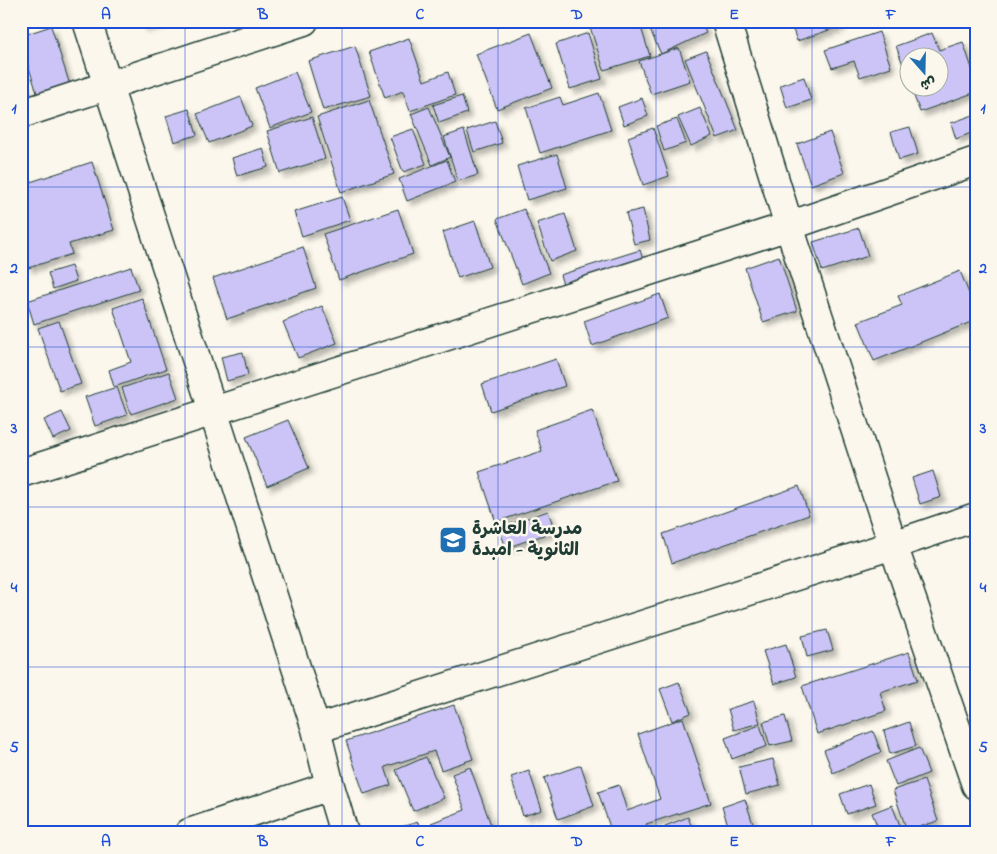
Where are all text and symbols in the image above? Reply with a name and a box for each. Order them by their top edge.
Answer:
text: A [101,3,111,27]
text: B [257,3,269,27]
text: C [416,3,425,27]
text: D [570,3,583,27]
text: E [729,3,739,27]
text: F [885,3,897,27]
north arrow [900,48,950,98]
text: ش [917,70,939,95]
text: 1 [11,97,17,121]
text: 1 [980,97,986,121]
text: 2 [9,257,18,281]
text: 2 [978,257,987,281]
text: 3 [10,417,18,441]
text: 3 [979,417,987,441]
place label: مدرسة العاشرة الثانوية - امبدة [472,517,582,564]
school or university icon: مدرسة العاشرة الثانوية - امبدة [438,525,468,555]
text: 4 [10,576,18,600]
text: 4 [979,576,987,600]
text: 5 [9,736,19,760]
text: 5 [978,736,988,760]
text: A [101,830,111,854]
text: B [257,830,269,854]
text: C [416,830,425,854]
text: D [570,830,583,854]
text: E [729,830,739,854]
text: F [885,830,897,854]

